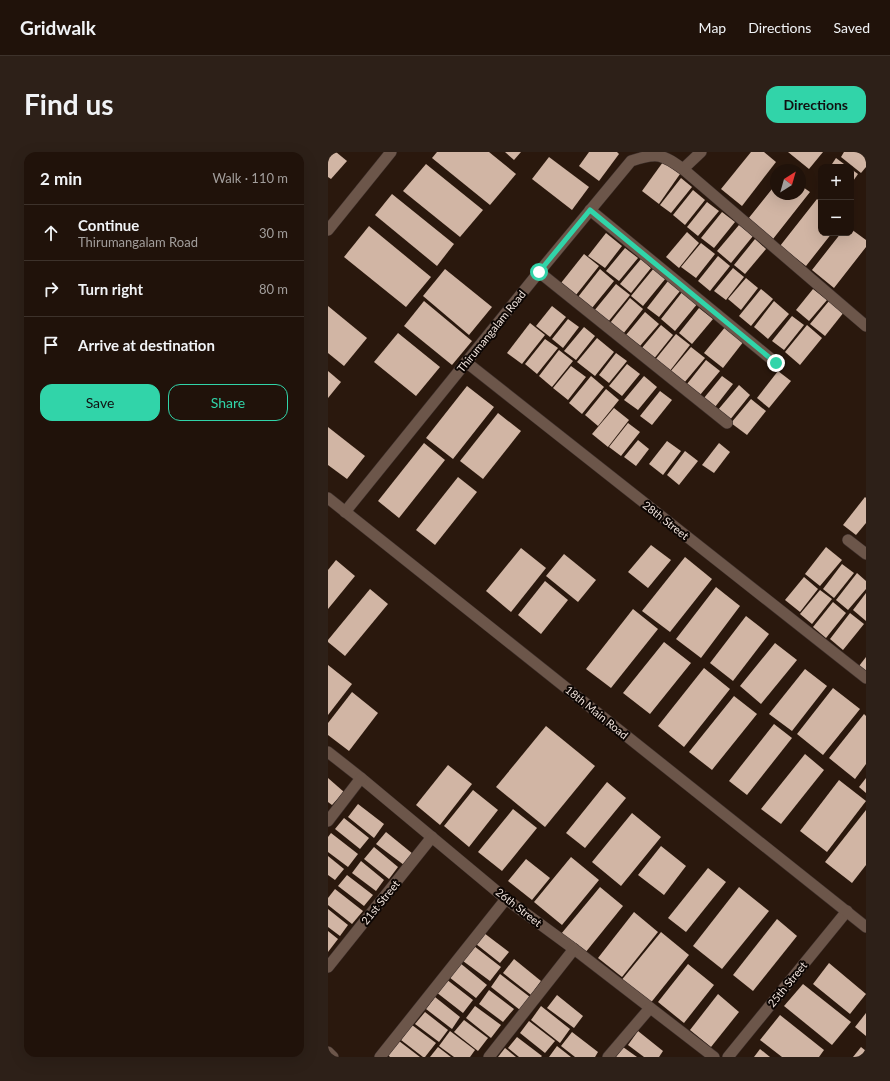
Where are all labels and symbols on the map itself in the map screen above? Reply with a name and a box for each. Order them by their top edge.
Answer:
north arrow [770,164,806,200]
route start [530,263,548,281]
street label: Thirumangalam Road [454,287,528,375]
route end [767,354,785,372]
street label: 28th Street [640,498,692,542]
street label: 18th Main Road [563,683,631,741]
street label: 21st Street [358,877,402,927]
street label: 26th Street [493,885,545,929]
street label: 25th Street [765,959,809,1009]

